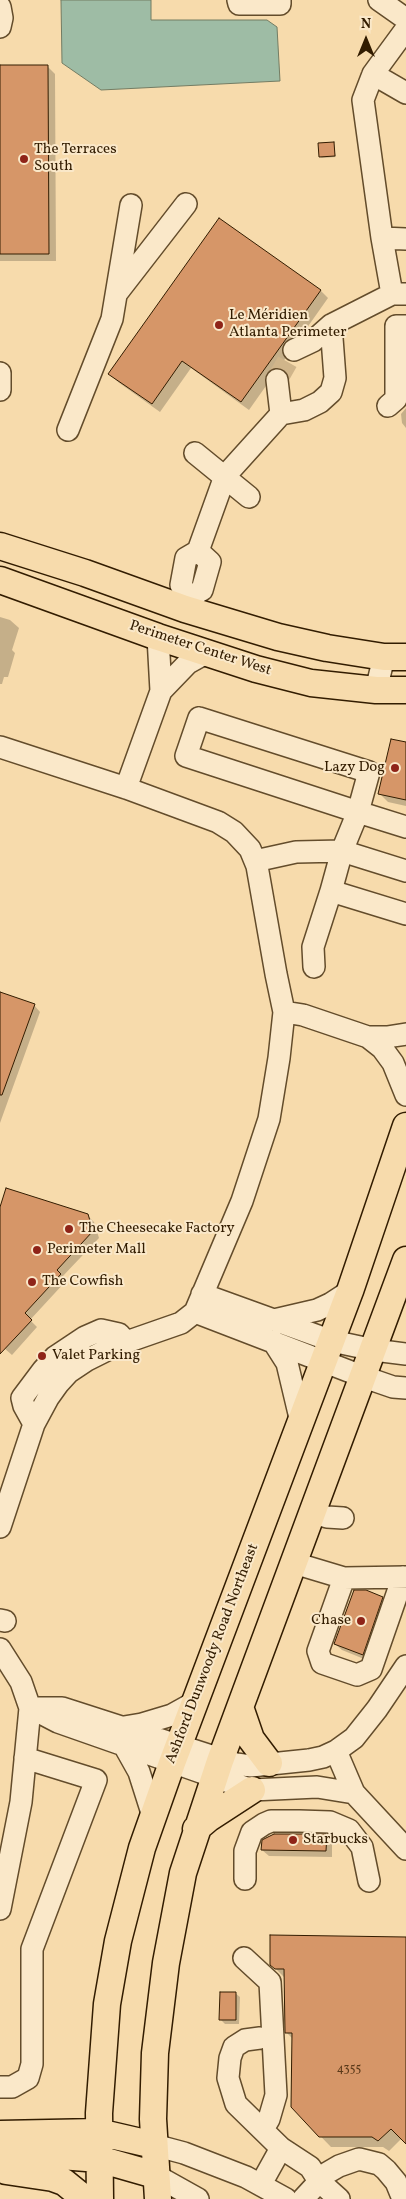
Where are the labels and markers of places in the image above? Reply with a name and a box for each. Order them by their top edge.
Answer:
place label: The Terraces South [34,141,117,176]
marker: The Terraces South [18,153,30,165]
place label: Le Méridien Atlanta Perimeter [229,307,346,342]
marker: Le Méridien Atlanta Perimeter [213,319,225,331]
place label: Lazy Dog [324,759,385,777]
marker: Lazy Dog [389,762,401,774]
place label: The Cheesecake Factory [79,1220,235,1238]
marker: The Cheesecake Factory [63,1223,75,1235]
place label: Perimeter Mall [47,1241,146,1259]
marker: Perimeter Mall [31,1244,43,1256]
place label: The Cowfish [42,1273,124,1291]
marker: The Cowfish [26,1276,38,1288]
place label: Valet Parking [52,1347,140,1365]
marker: Valet Parking [36,1350,48,1362]
place label: Chase [311,1612,351,1630]
marker: Chase [355,1615,367,1627]
place label: Starbucks [303,1831,368,1849]
marker: Starbucks [287,1834,299,1846]

